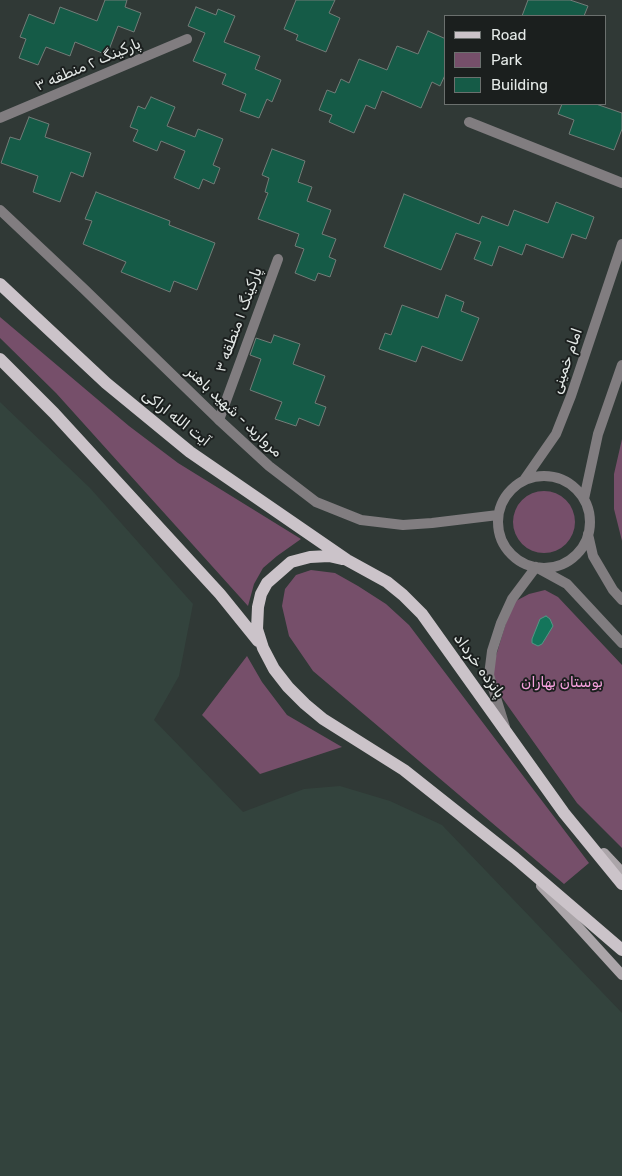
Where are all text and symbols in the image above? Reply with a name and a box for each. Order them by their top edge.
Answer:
legend [444,15,607,105]
text: Road [491,26,527,44]
street label: پارکینگ ۲ منطقه ۳ [33,35,143,95]
text: Park [491,51,522,69]
text: Building [491,76,548,94]
street label: پارکینگ ۱ منطقه ۳ [212,265,266,375]
street label: امام خمینی [547,326,587,396]
street label: مروارید - شهید باهنر [182,363,286,461]
street label: آیت الله اراکی [138,386,214,450]
street label: پانزده خرداد [450,630,508,702]
park label: بوستان بهاران [521,674,603,692]

